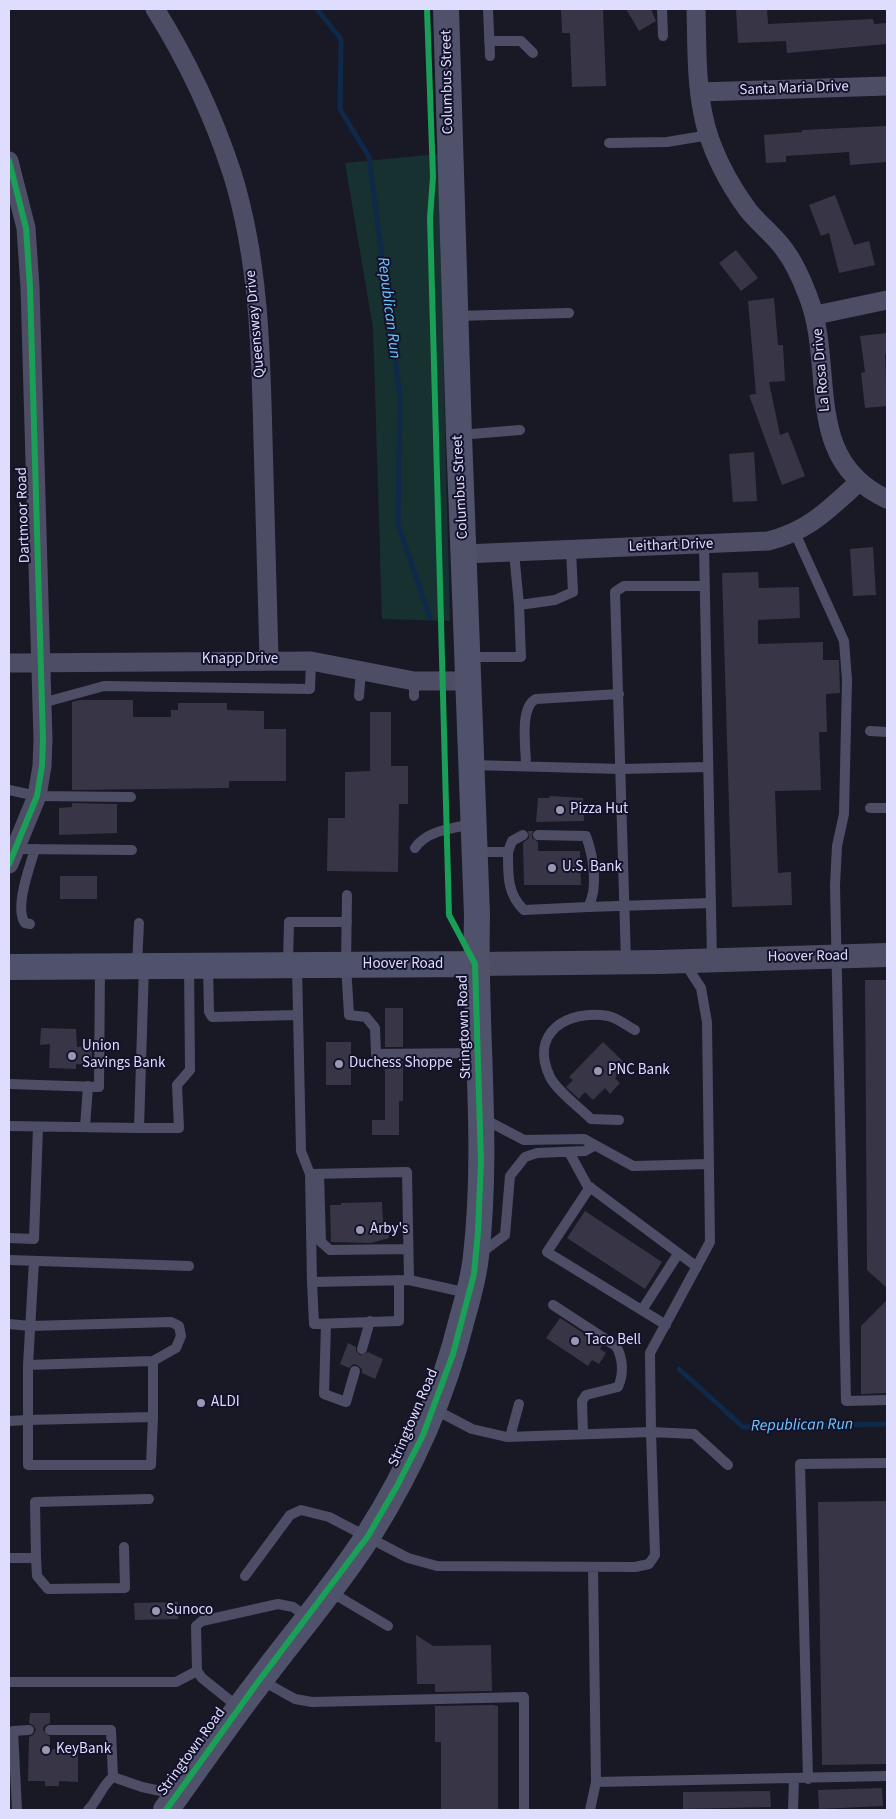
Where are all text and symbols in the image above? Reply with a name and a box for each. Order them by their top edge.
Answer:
street label: Columbus Street [438,30,458,134]
street label: Santa Maria Drive [739,78,849,100]
water label: Republican Run [372,256,404,360]
street label: Queensway Drive [242,269,270,379]
street label: La Rosa Drive [809,328,835,412]
street label: Columbus Street [449,434,473,540]
street label: Dartmoor Road [13,467,35,563]
street label: Leithart Drive [628,536,714,556]
street label: Knapp Drive [202,651,278,669]
place label: Pizza Hut [570,801,628,819]
marker: Pizza Hut [554,804,566,816]
place label: U.S. Bank [562,859,622,877]
marker: U.S. Bank [546,862,558,874]
street label: Hoover Road [767,947,849,967]
street label: Hoover Road [363,956,443,974]
street label: Stringtown Road [454,974,476,1080]
place label: Union Savings Bank [82,1038,165,1073]
marker: Union Savings Bank [66,1050,78,1062]
place label: Duchess Shoppe [349,1055,453,1073]
marker: Duchess Shoppe [333,1058,345,1070]
place label: PNC Bank [608,1062,670,1080]
marker: PNC Bank [592,1065,604,1077]
place label: Arby's [370,1221,408,1239]
marker: Arby's [354,1224,366,1236]
place label: Taco Bell [585,1332,641,1350]
marker: Taco Bell [569,1335,581,1347]
street label: Stringtown Road [385,1366,443,1470]
place label: ALDI [211,1394,240,1412]
marker: ALDI [195,1397,207,1409]
water label: Republican Run [751,1416,853,1436]
place label: Sunoco [166,1602,213,1620]
marker: Sunoco [150,1605,162,1617]
street label: Stringtown Road [154,1704,230,1800]
place label: KeyBank [56,1741,111,1759]
marker: KeyBank [40,1744,52,1756]

